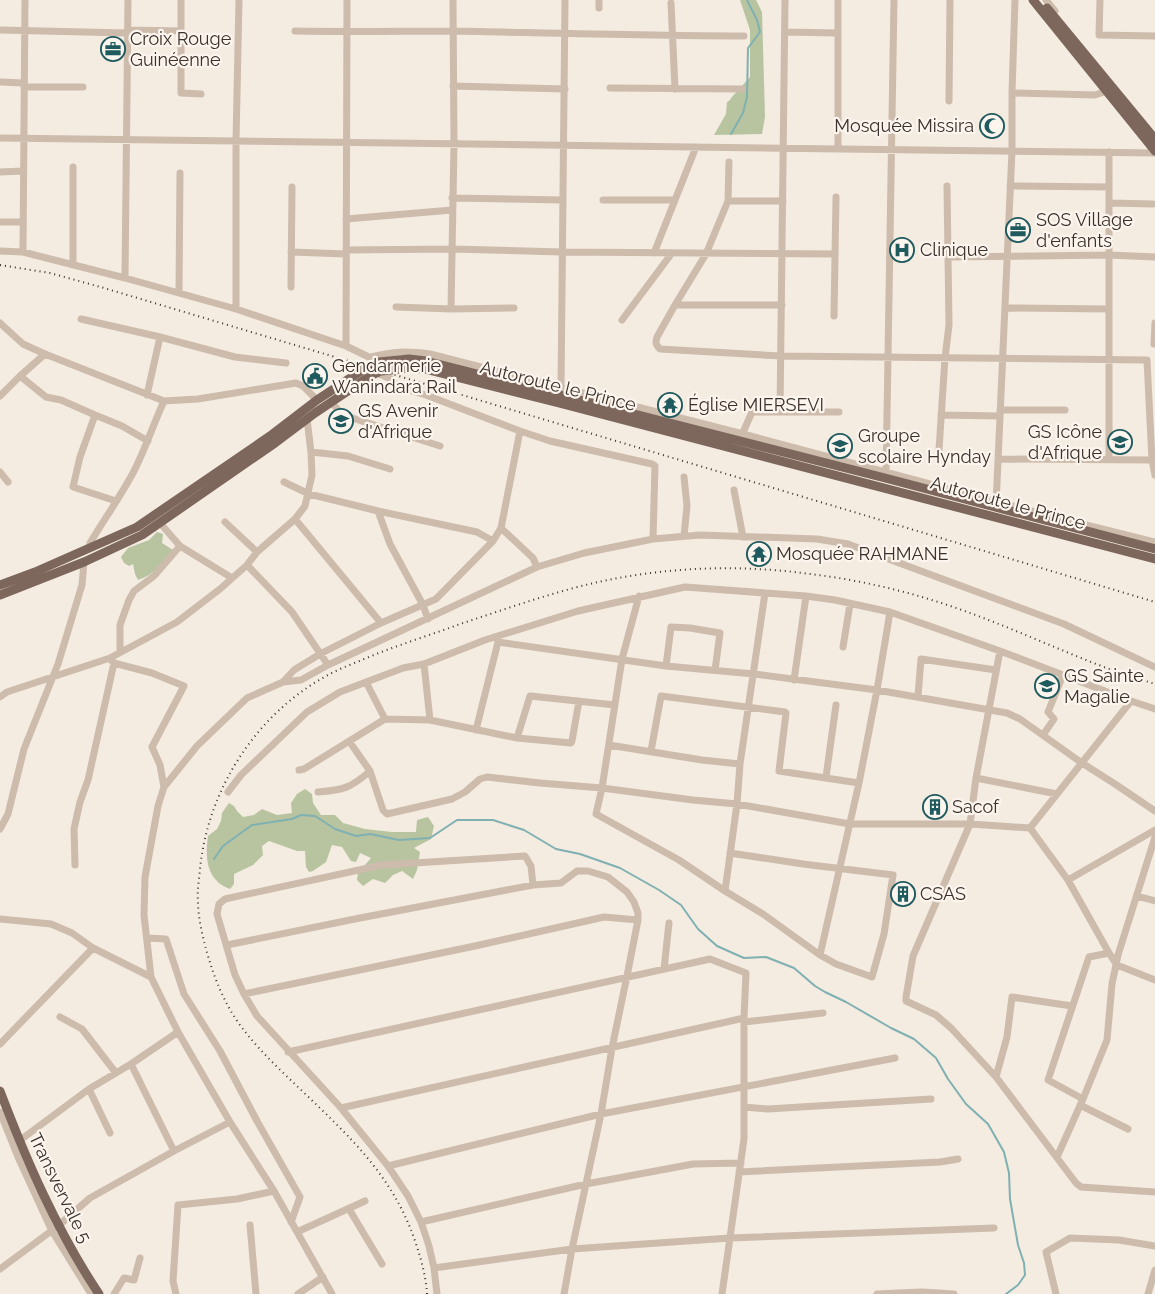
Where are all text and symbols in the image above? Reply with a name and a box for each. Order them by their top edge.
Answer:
place label: Croix Rouge Guinéenne [130,28,232,70]
office icon: Croix Rouge Guinéenne [100,36,126,62]
mosque icon: Mosquée Missira [979,113,1005,139]
place label: Mosquée Missira [834,115,974,136]
place label: SOS Village d'enfants [1036,209,1133,251]
office icon: SOS Village d'enfants [1005,217,1031,243]
hospital icon: Clinique [889,237,915,263]
place label: Clinique [920,239,988,260]
place label: Gendarmerie Wanindara Rail [332,355,457,397]
street label: Autoroute le Prince [478,356,639,415]
public building icon: Gendarmerie Wanindara Rail [302,363,328,389]
temple icon: Église MIERSEVI [657,392,683,418]
place label: Église MIERSEVI [688,393,824,415]
place label: GS Avenir d'Afrique [358,400,439,442]
school or university icon: GS Avenir d'Afrique [328,408,354,434]
place label: GS Icône d'Afrique [1028,421,1102,463]
place label: Groupe scolaire Hynday [858,425,991,467]
school or university icon: GS Icône d'Afrique [1107,429,1133,455]
school or university icon: Groupe scolaire Hynday [827,433,853,459]
street label: Autoroute le Prince [928,472,1089,533]
temple icon: Mosquée RAHMANE [746,541,772,567]
place label: Mosquée RAHMANE [776,543,949,564]
place label: GS Sainte Magalie [1064,665,1144,707]
school or university icon: GS Sainte Magalie [1034,673,1060,699]
building icon: Sacof [922,794,948,820]
place label: Sacof [952,796,1000,817]
building icon: CSAS [890,881,916,907]
place label: CSAS [920,883,966,904]
street label: Transvervale 5 [25,1129,96,1246]

